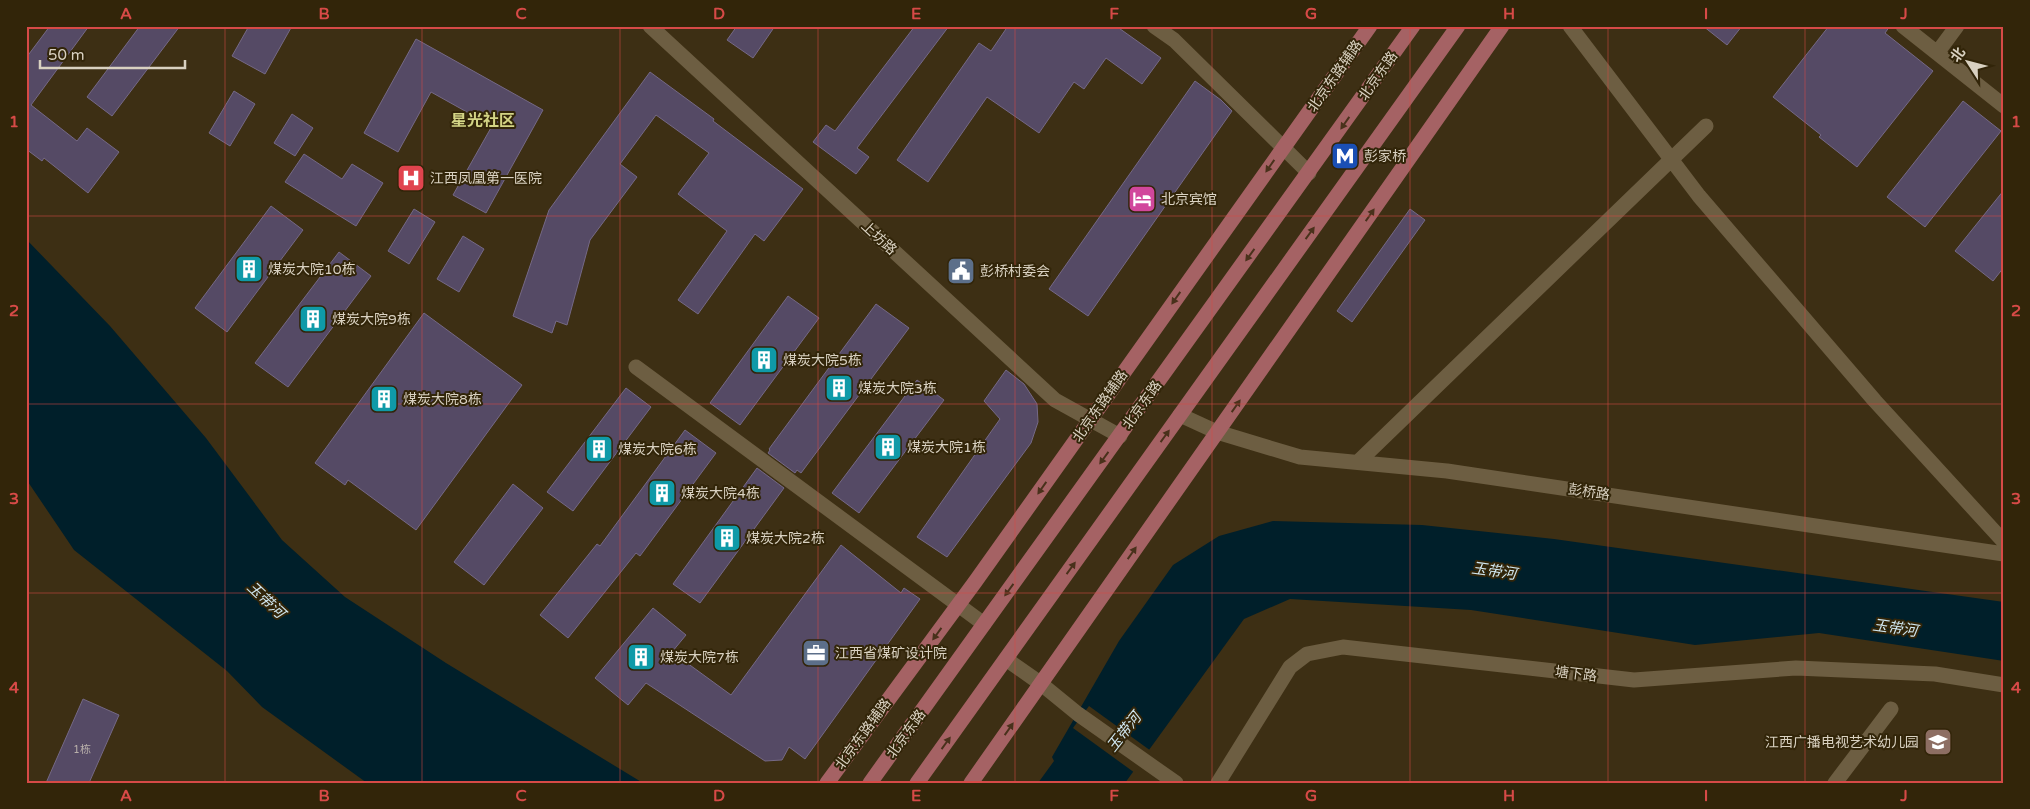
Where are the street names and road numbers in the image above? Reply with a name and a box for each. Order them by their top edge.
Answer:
street label: 北京东路辅路 [1304,37,1366,115]
street label: 北京东路 [1355,48,1401,104]
street label: 上坊路 [858,217,900,259]
street label: 北京东路辅路 [1069,367,1131,445]
street label: 北京东路 [1119,377,1165,433]
street label: 彭桥路 [1567,481,1611,503]
street label: 塘下路 [1554,663,1598,685]
street label: 北京东路辅路 [831,695,895,773]
street label: 北京东路 [883,706,929,762]

